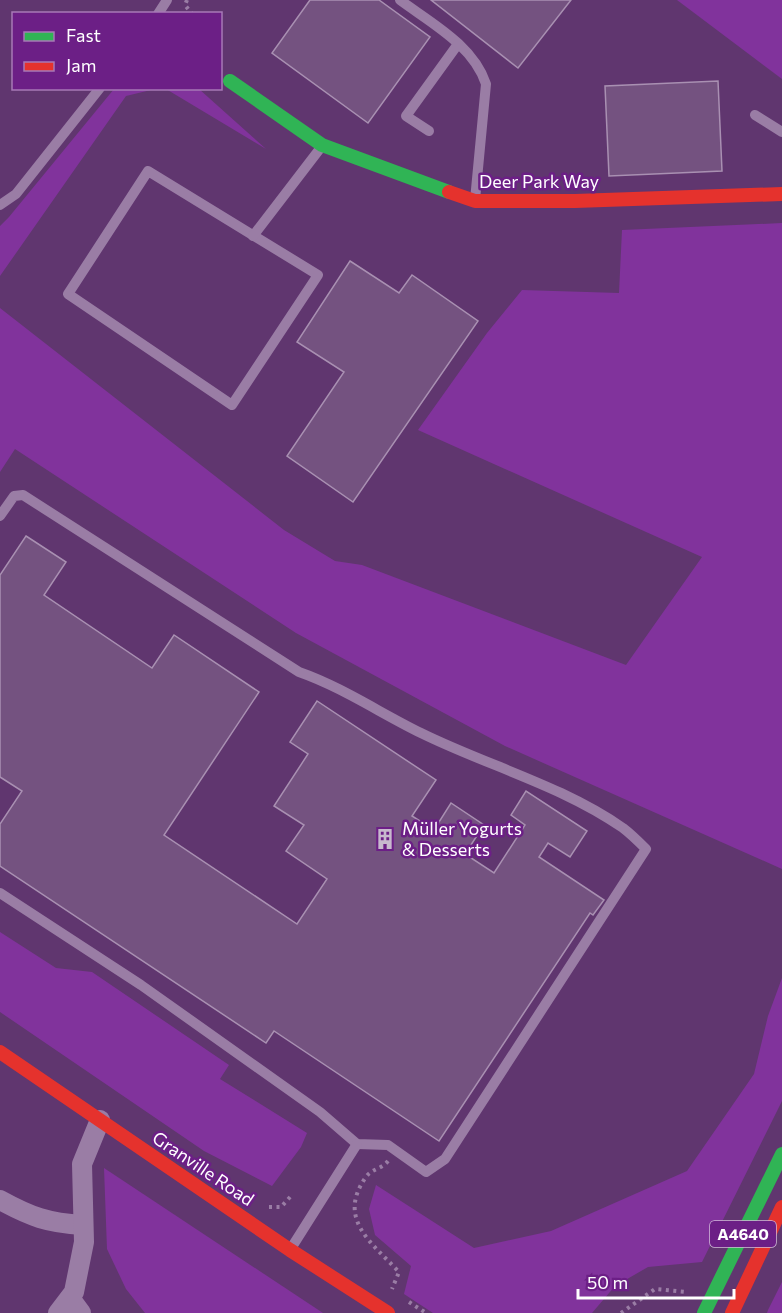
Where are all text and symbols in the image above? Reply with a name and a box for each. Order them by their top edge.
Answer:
legend [12,12,222,90]
text: Fast [66,24,101,46]
text: Jam [66,54,96,76]
street label: Deer Park Way [479,170,599,192]
place label: Müller Yogurts & Desserts [402,817,522,860]
building icon: Müller Yogurts & Desserts [373,827,397,851]
street label: Granville Road [149,1126,259,1210]
road number: A4640 [710,1221,776,1247]
scale bar [578,1262,734,1300]
text: 50 m [587,1271,628,1293]

